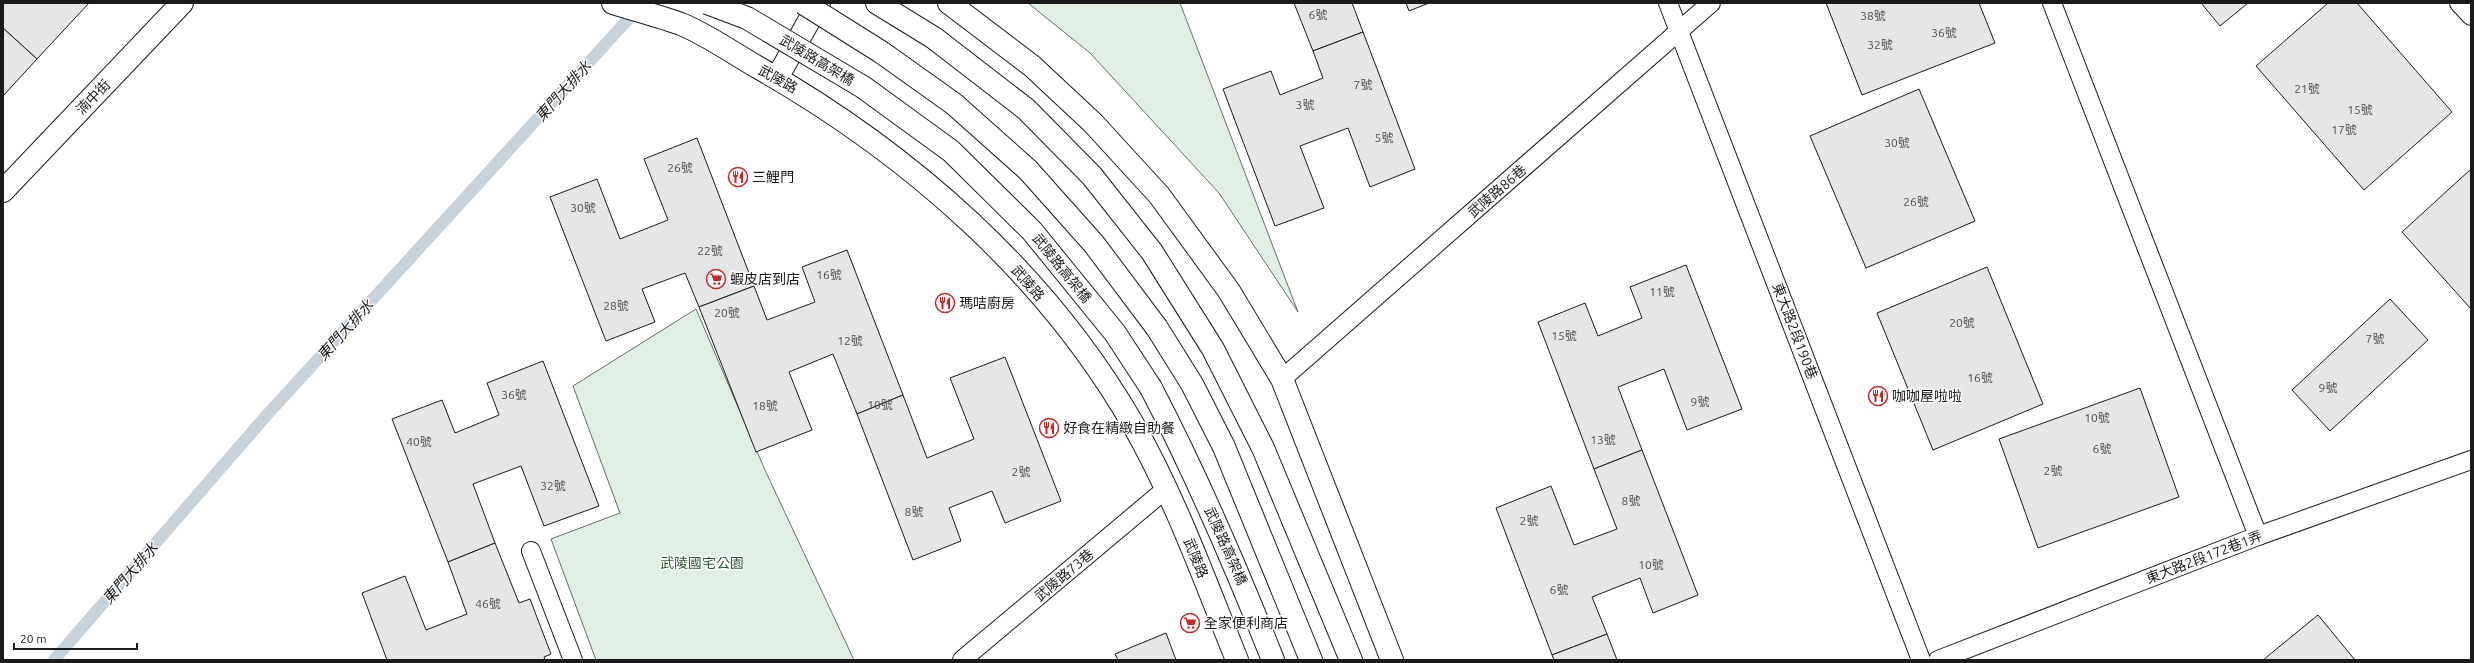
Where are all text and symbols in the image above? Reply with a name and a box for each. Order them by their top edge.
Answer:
house number: 6號 [1309,8,1327,21]
house number: 38號 [1860,9,1886,22]
house number: 36號 [1931,26,1957,39]
street label: 武陵路高架橋 [777,31,857,89]
house number: 32號 [1867,38,1893,51]
water label: 東門大排水 [532,57,595,125]
street label: 武陵路 [756,61,800,97]
street label: 湳中街 [73,76,113,118]
house number: 7號 [1354,78,1372,91]
house number: 21號 [2294,82,2320,95]
house number: 3號 [1296,98,1314,111]
house number: 15號 [2347,103,2373,116]
house number: 17號 [2331,123,2357,136]
house number: 5號 [1375,131,1393,144]
house number: 30號 [1884,136,1910,149]
house number: 26號 [667,161,693,174]
street label: 武陵路86巷 [1465,161,1529,221]
restaurant icon: 三鯉門 [727,166,749,188]
place label: 三鯉門 [752,169,794,185]
house number: 26號 [1903,195,1929,208]
house number: 30號 [570,201,596,214]
street label: 武陵路高架橋 [1029,230,1095,306]
house number: 22號 [697,244,723,257]
street label: 武陵路 [1008,262,1048,304]
supermarket icon: 蝦皮店到店 [705,268,727,290]
house number: 16號 [816,268,842,281]
place label: 蝦皮店到店 [730,271,800,287]
street label: 東大路2段190巷 [1769,281,1821,381]
house number: 11號 [1649,285,1675,298]
restaurant icon: 瑪咭廚房 [934,292,956,314]
place label: 瑪咭廚房 [959,295,1015,311]
water label: 東門大排水 [314,296,377,364]
house number: 28號 [603,299,629,312]
house number: 20號 [714,306,740,319]
house number: 20號 [1949,316,1975,329]
house number: 15號 [1551,329,1577,342]
house number: 7號 [2366,332,2384,345]
house number: 12號 [837,334,863,347]
house number: 16號 [1967,371,1993,384]
house number: 9號 [2319,381,2337,394]
restaurant icon: 咖咖屋啦啦 [1867,385,1889,407]
house number: 36號 [501,388,527,401]
place label: 咖咖屋啦啦 [1892,388,1962,404]
house number: 9號 [1691,395,1709,408]
house number: 10號 [867,398,893,411]
house number: 18號 [752,399,778,412]
house number: 10號 [2084,411,2110,424]
restaurant icon: 好食在精緻自助餐 [1038,417,1060,439]
place label: 好食在精緻自助餐 [1063,420,1175,436]
house number: 13號 [1590,433,1616,446]
house number: 40號 [406,435,432,448]
house number: 6號 [2093,442,2111,455]
house number: 2號 [2044,464,2062,477]
house number: 2號 [1012,465,1030,478]
house number: 32號 [540,479,566,492]
house number: 8號 [1622,494,1640,507]
street label: 武陵路高架橋 [1202,504,1250,588]
house number: 8號 [905,505,923,518]
house number: 2號 [1520,514,1538,527]
street label: 東大路2段172巷1弄 [2143,527,2265,587]
street label: 武陵路 [1181,536,1211,580]
water label: 東門大排水 [99,538,162,607]
street label: 武陵路73巷 [1031,546,1097,604]
park label: 武陵國宅公園 [660,555,744,571]
house number: 10號 [1638,558,1664,571]
house number: 6號 [1550,583,1568,596]
house number: 46號 [475,597,501,610]
supermarket icon: 全家便利商店 [1179,612,1201,634]
place label: 全家便利商店 [1204,615,1288,631]
scale bar [14,625,137,651]
text: 20 m [20,632,47,645]

